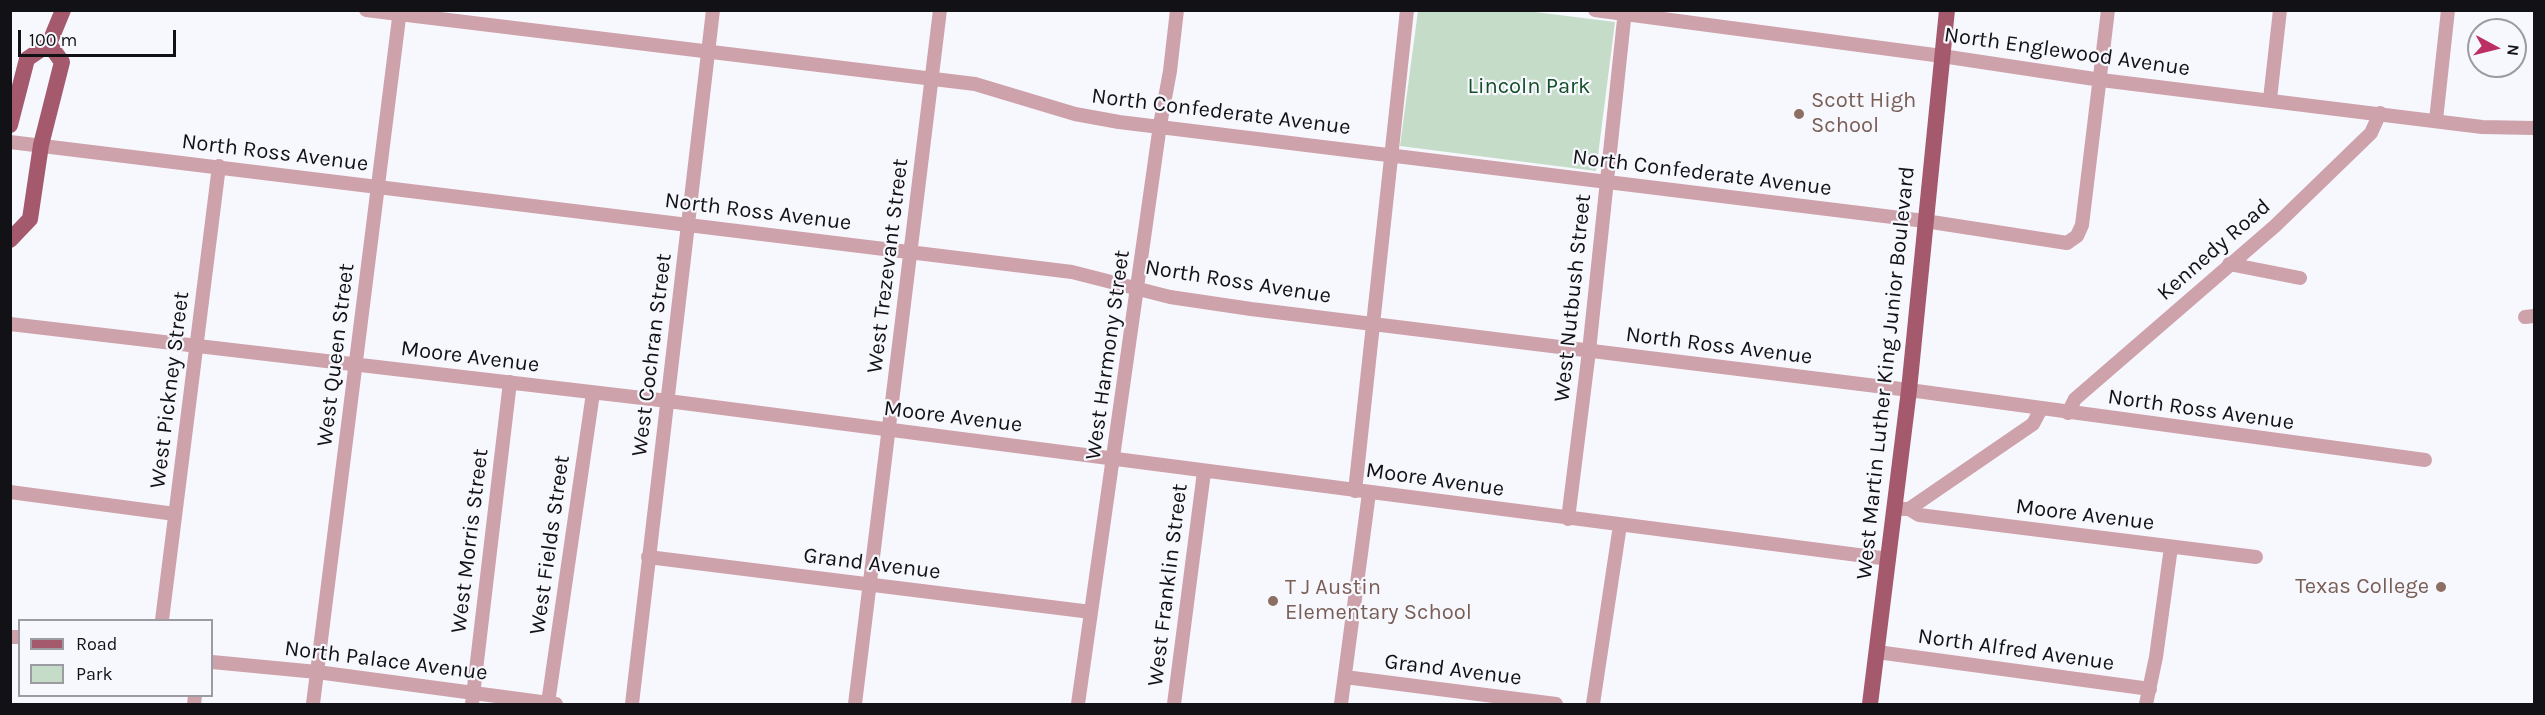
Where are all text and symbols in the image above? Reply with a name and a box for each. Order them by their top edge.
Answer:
scale bar [21,18,178,56]
north arrow [2467,18,2527,78]
street label: North Englewood Avenue [1942,22,2192,82]
text: 100 m [29,29,77,51]
text: N [2503,43,2524,57]
park label: Lincoln Park [1468,74,1590,100]
street label: North Confederate Avenue [1090,83,1352,141]
place label: Scott High School [1811,88,1916,140]
marker: Scott High School [1792,107,1806,121]
street label: North Ross Avenue [180,128,370,178]
street label: North Confederate Avenue [1571,144,1833,202]
street label: West Trezevant Street [862,157,914,375]
street label: West Martin Luther King Junior Boulevard [1851,165,1921,581]
street label: North Ross Avenue [663,187,853,237]
street label: West Nutbush Street [1549,193,1597,403]
street label: Kennedy Road [2152,194,2276,306]
street label: West Harmony Street [1080,248,1136,462]
street label: West Cochran Street [626,252,678,458]
street label: North Ross Avenue [1143,254,1333,310]
street label: West Queen Street [312,262,360,448]
street label: West Pickney Street [145,290,195,490]
street label: North Ross Avenue [1624,321,1814,371]
street label: Moore Avenue [399,335,541,379]
street label: North Ross Avenue [2106,384,2296,436]
street label: Moore Avenue [882,395,1024,439]
street label: West Morris Street [446,447,494,635]
street label: West Fields Street [524,454,576,636]
street label: Moore Avenue [1364,457,1506,503]
street label: West Franklin Street [1142,482,1194,688]
street label: Moore Avenue [2014,493,2156,537]
street label: Grand Avenue [802,542,942,586]
place label: Texas College [2295,574,2429,600]
place label: T J Austin Elementary School [1285,575,1472,626]
marker: Texas College [2434,580,2448,594]
marker: T J Austin Elementary School [1266,594,1280,608]
legend [18,619,213,697]
street label: North Alfred Avenue [1916,623,2116,677]
text: Road [76,633,117,655]
street label: North Palace Avenue [283,635,489,687]
street label: Grand Avenue [1383,648,1523,692]
text: Park [76,663,113,685]

